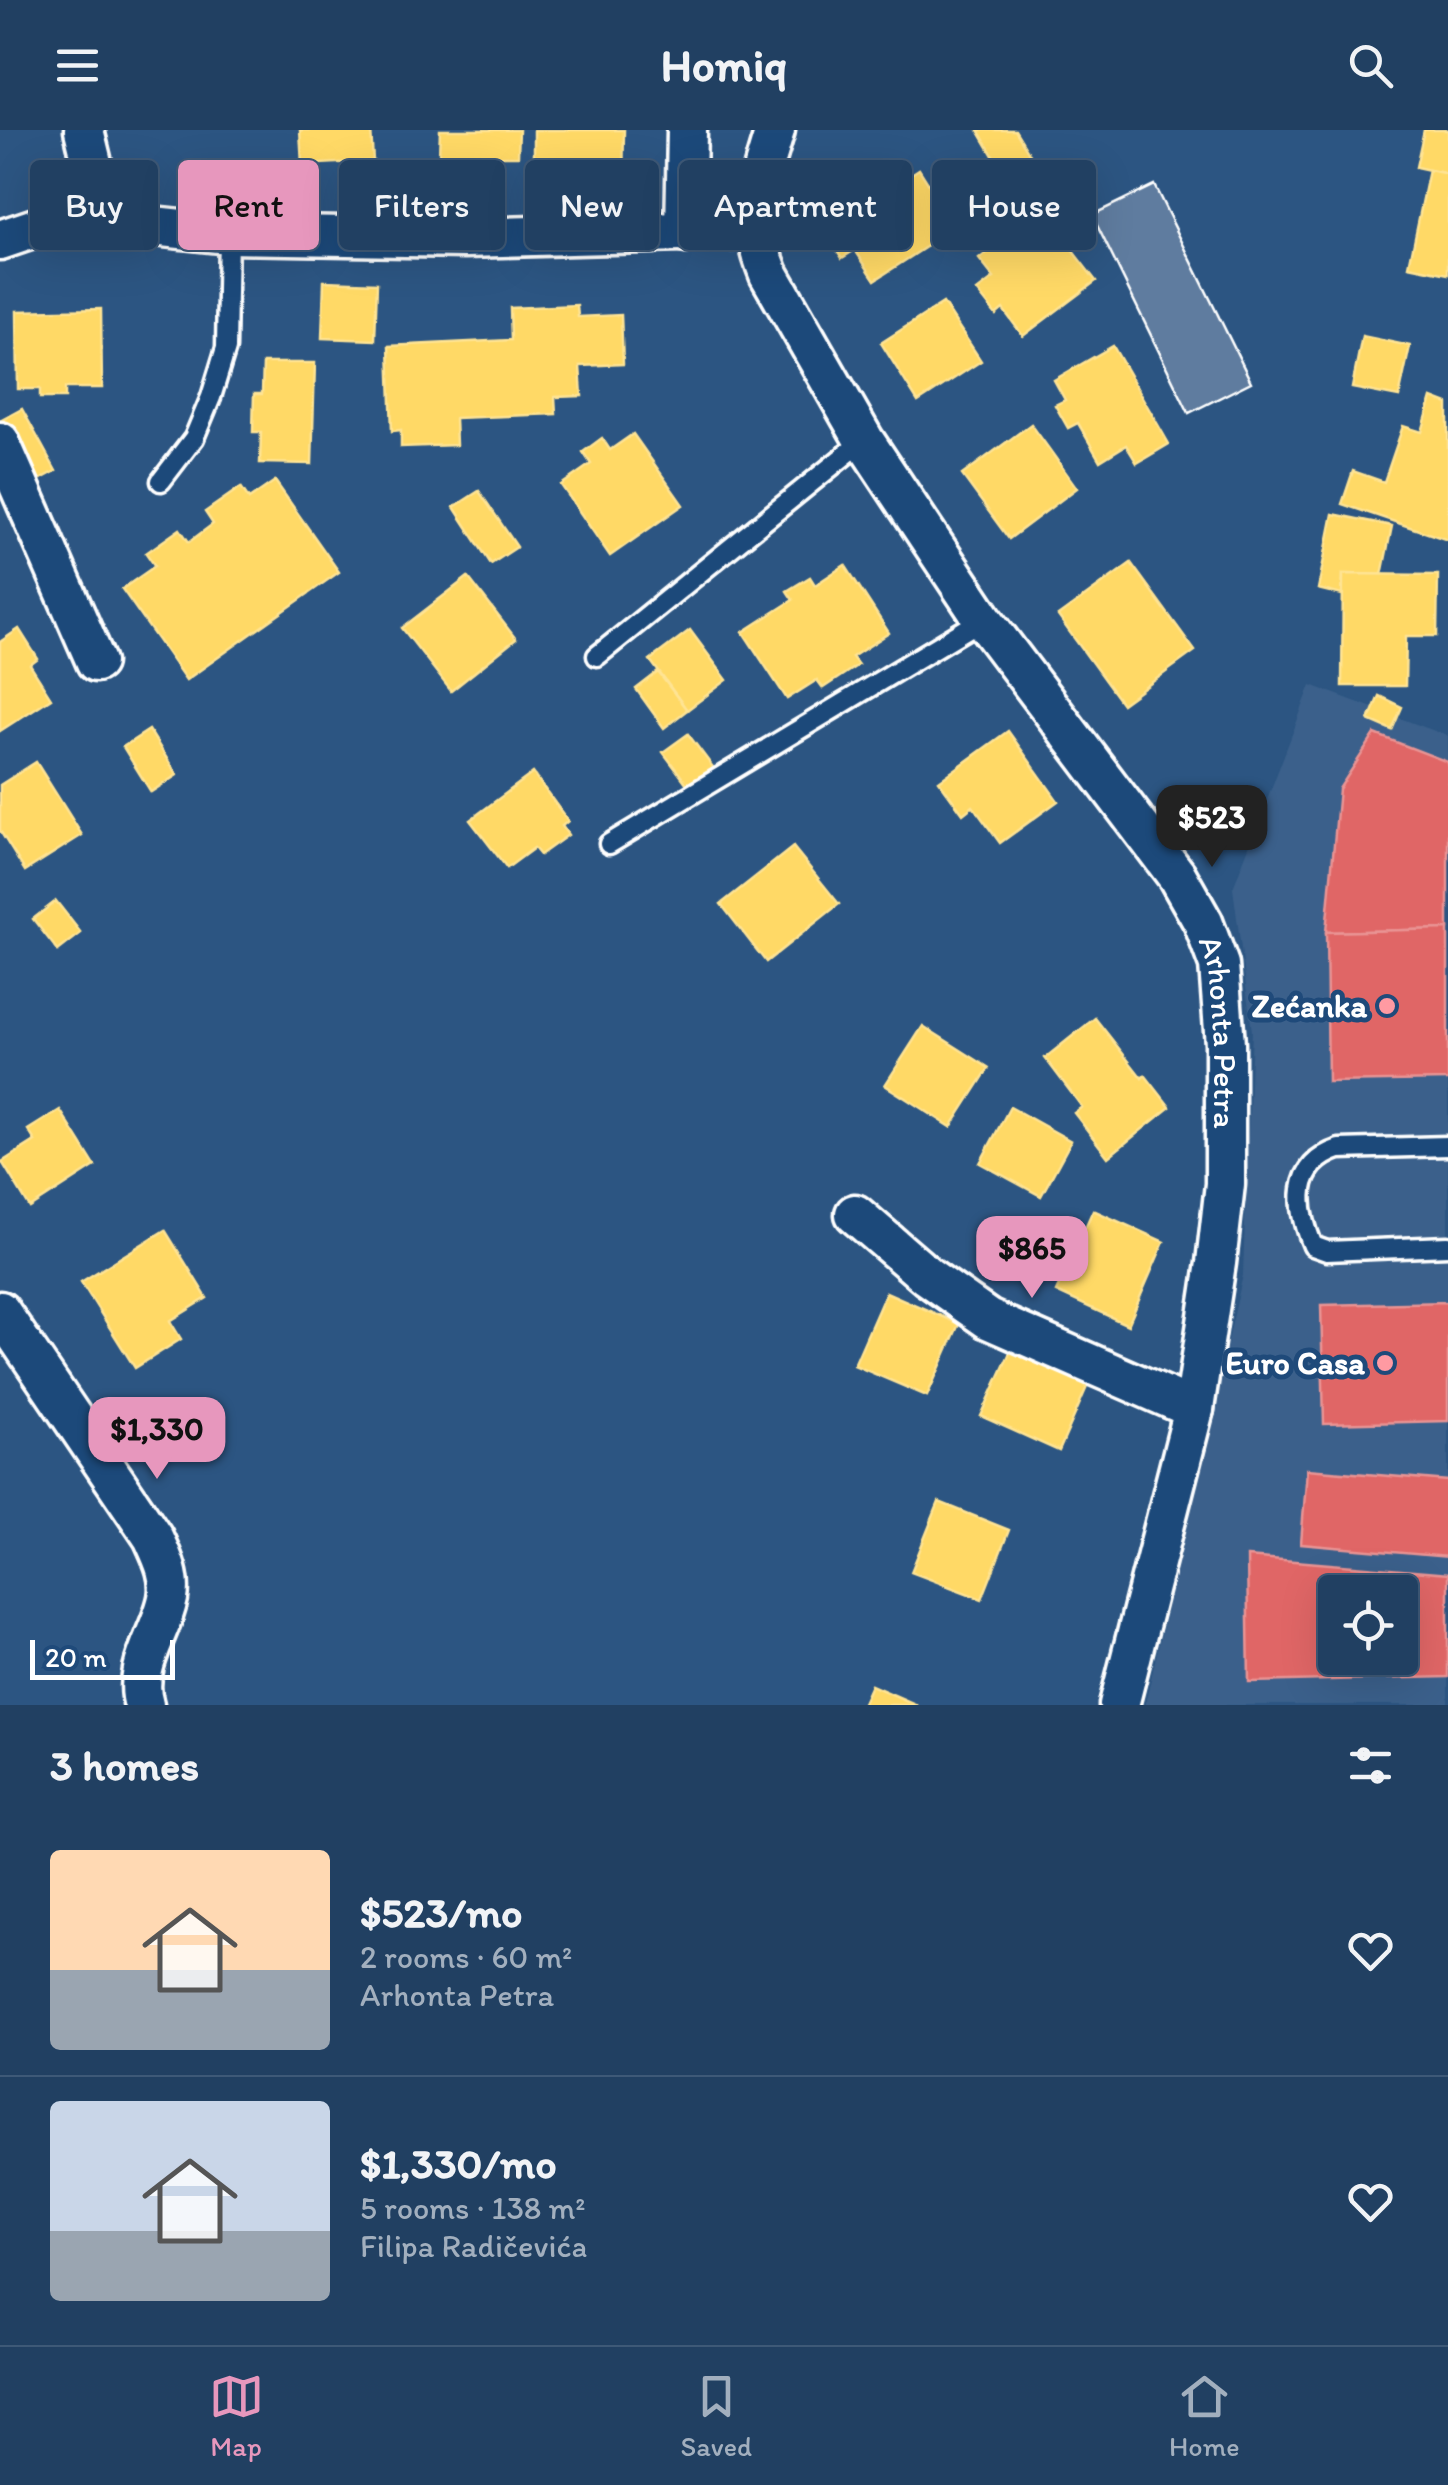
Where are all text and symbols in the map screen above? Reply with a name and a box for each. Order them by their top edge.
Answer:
icon: menu [50,38,105,93]
text: Homiq [661,38,787,92]
icon: search [1343,38,1398,93]
chip: Buy [30,160,158,250]
chip: Rent [178,160,319,250]
chip: Filters [339,160,505,250]
chip: New [525,160,659,250]
chip: Apartment [679,160,912,250]
chip: House [932,160,1096,250]
pin: $523 [1153,785,1271,870]
text: $523 [1178,798,1246,836]
street label: Arhonta Petra [1191,930,1244,1129]
place label: Zećanka [1252,987,1367,1025]
marker: Zećanka [1376,995,1398,1017]
pin: $865 [973,1216,1091,1301]
text: $865 [998,1229,1066,1267]
place label: Euro Casa [1226,1344,1365,1382]
marker: Euro Casa [1374,1352,1396,1374]
pin: $1,330 [76,1397,238,1482]
text: $1,330 [110,1410,204,1448]
map controls [1318,1575,1418,1675]
button: locate [1318,1575,1418,1675]
scale bar [30,1635,175,1680]
text: 20 m [45,1640,107,1674]
icon: filters [1343,1738,1398,1793]
text: 3 homes [50,1740,199,1791]
text: $523/mo [360,1887,523,1938]
icon: home [130,1890,250,2010]
icon: heart [1343,1923,1398,1978]
text: 2 rooms · 60 m² [360,1938,572,1976]
text: Arhonta Petra [360,1976,554,2014]
text: $1,330/mo [360,2138,557,2189]
icon: home [130,2141,250,2261]
icon: heart [1343,2174,1398,2229]
text: 5 rooms · 138 m² [360,2189,586,2227]
text: Filipa Radičevića [360,2227,587,2265]
tab: Map [209,2369,264,2463]
tab: Saved [681,2369,752,2463]
tab: Home [1169,2369,1240,2463]

